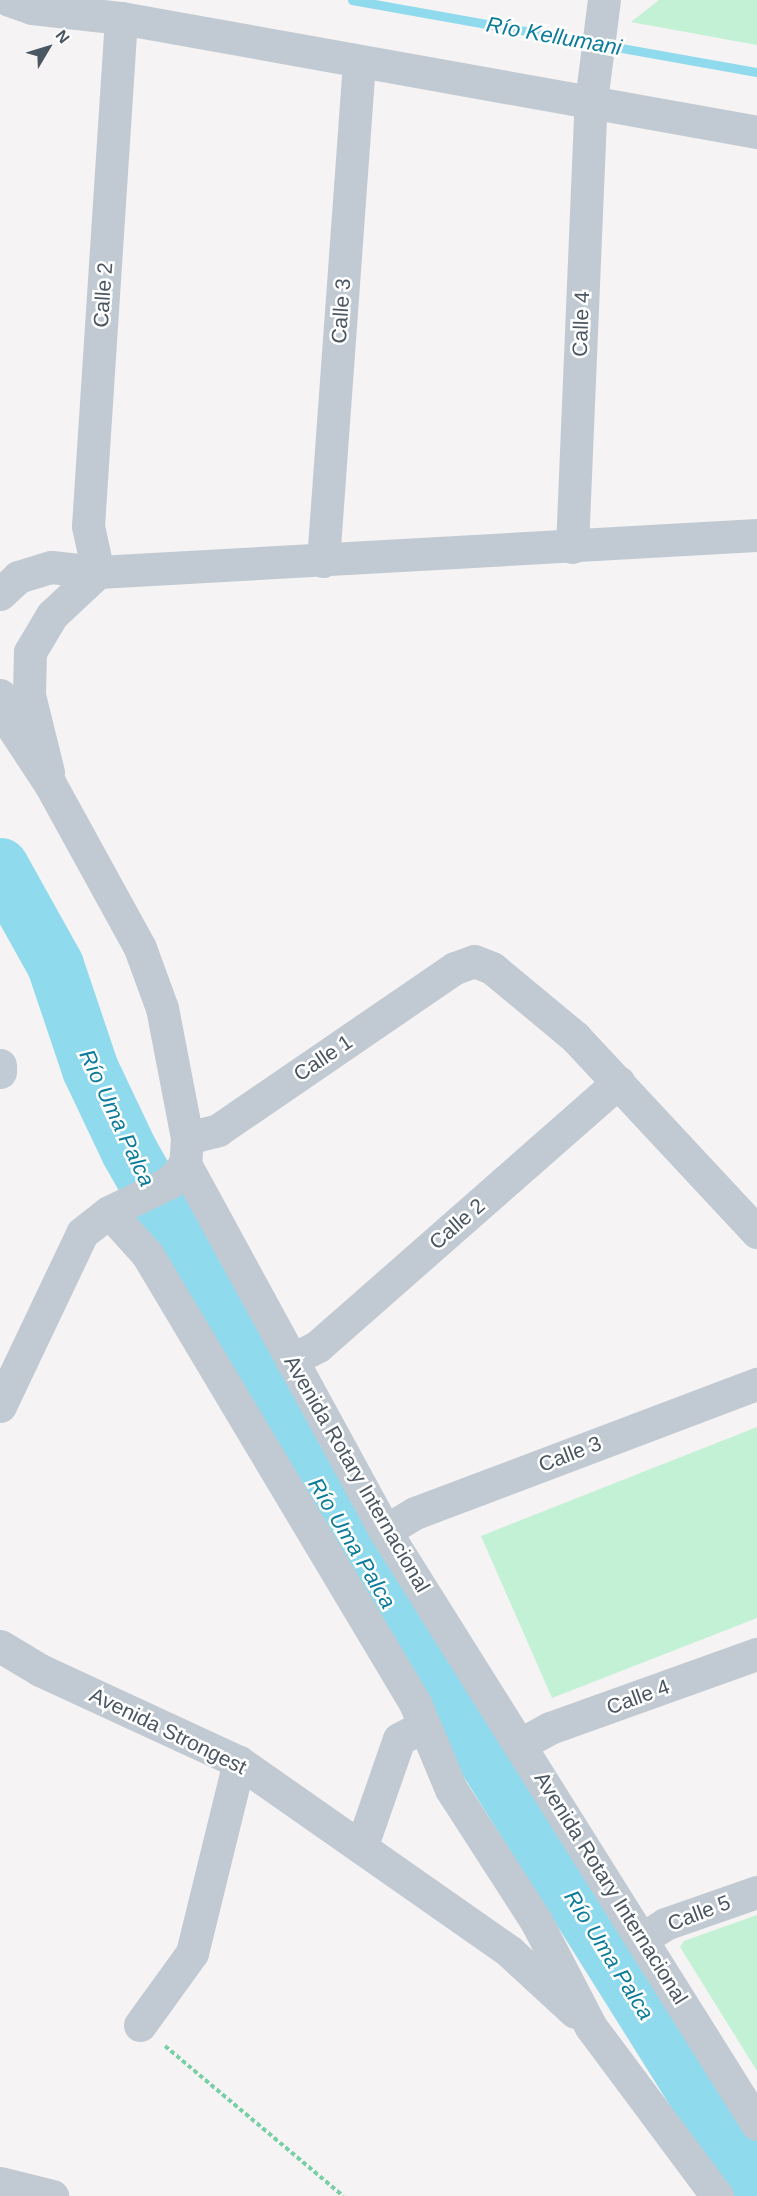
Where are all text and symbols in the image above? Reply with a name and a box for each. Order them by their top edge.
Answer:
water label: Río Kellumani [484,11,624,61]
north arrow [18,18,78,78]
text: N [52,27,73,46]
street label: Calle 2 [88,262,118,328]
street label: Calle 3 [326,278,356,344]
street label: Calle 4 [567,291,595,357]
street label: Calle 1 [289,1029,357,1087]
water label: Río Uma Palca [74,1045,160,1191]
street label: Calle 2 [424,1193,490,1255]
street label: Avenida Rotary Internacional [279,1351,435,1597]
street label: Calle 3 [535,1431,605,1477]
water label: Río Uma Palca [303,1473,401,1613]
street label: Calle 4 [603,1674,673,1720]
street label: Avenida Strongest [86,1682,250,1780]
street label: Avenida Rotary Internacional [529,1767,693,2009]
water label: Río Uma Palca [559,1885,659,2025]
street label: Calle 5 [664,1890,734,1936]

